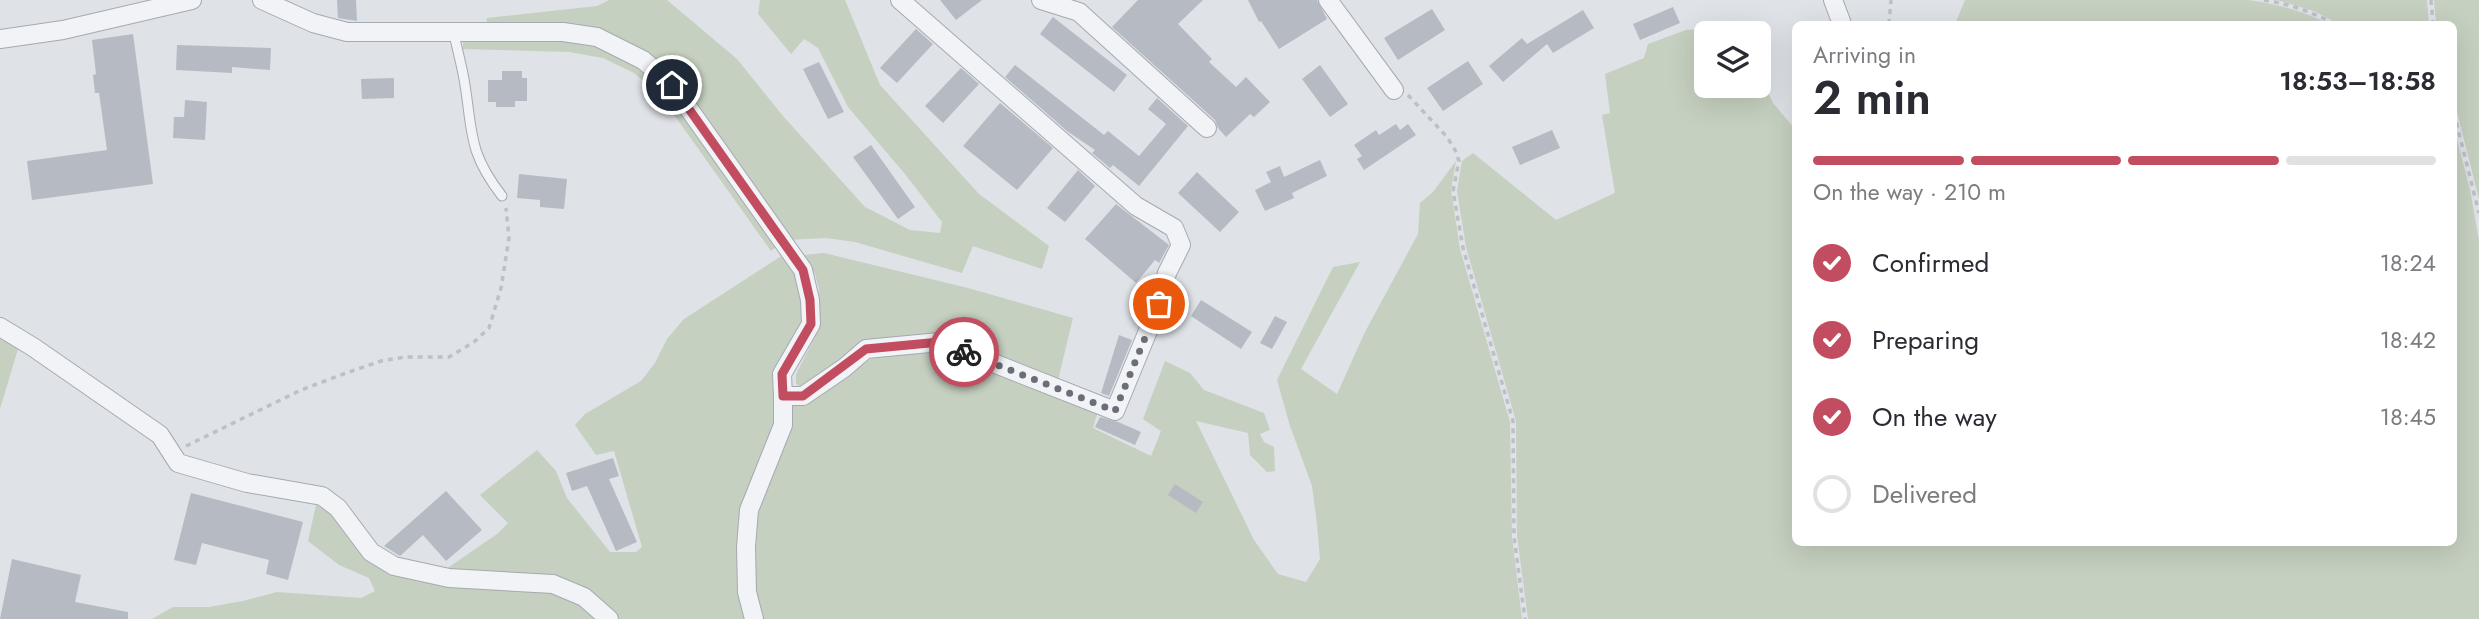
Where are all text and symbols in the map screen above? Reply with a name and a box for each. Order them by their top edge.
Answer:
map controls [1694,21,1771,98]
button: layers [1694,21,1771,98]
text: Arriving in [1813,38,1916,72]
pin [642,55,702,115]
text: 18:53–18:58 [2279,62,2436,100]
text: 2 min [1813,65,1931,131]
icon: home [653,66,691,104]
text: On the way · 210 m [1813,175,2006,209]
icon: check [1813,244,1851,282]
text: Confirmed [1872,244,1989,282]
text: 18:24 [2380,246,2436,280]
pin [1129,274,1189,334]
icon: bag [1140,285,1178,323]
courier [929,317,999,387]
icon: check [1813,321,1851,359]
text: Preparing [1872,321,1979,359]
text: 18:42 [2380,323,2436,357]
icon: bike [945,333,983,371]
icon: check [1813,398,1851,436]
text: On the way [1872,398,1997,436]
text: 18:45 [2380,400,2436,434]
text: Delivered [1872,475,1977,513]

